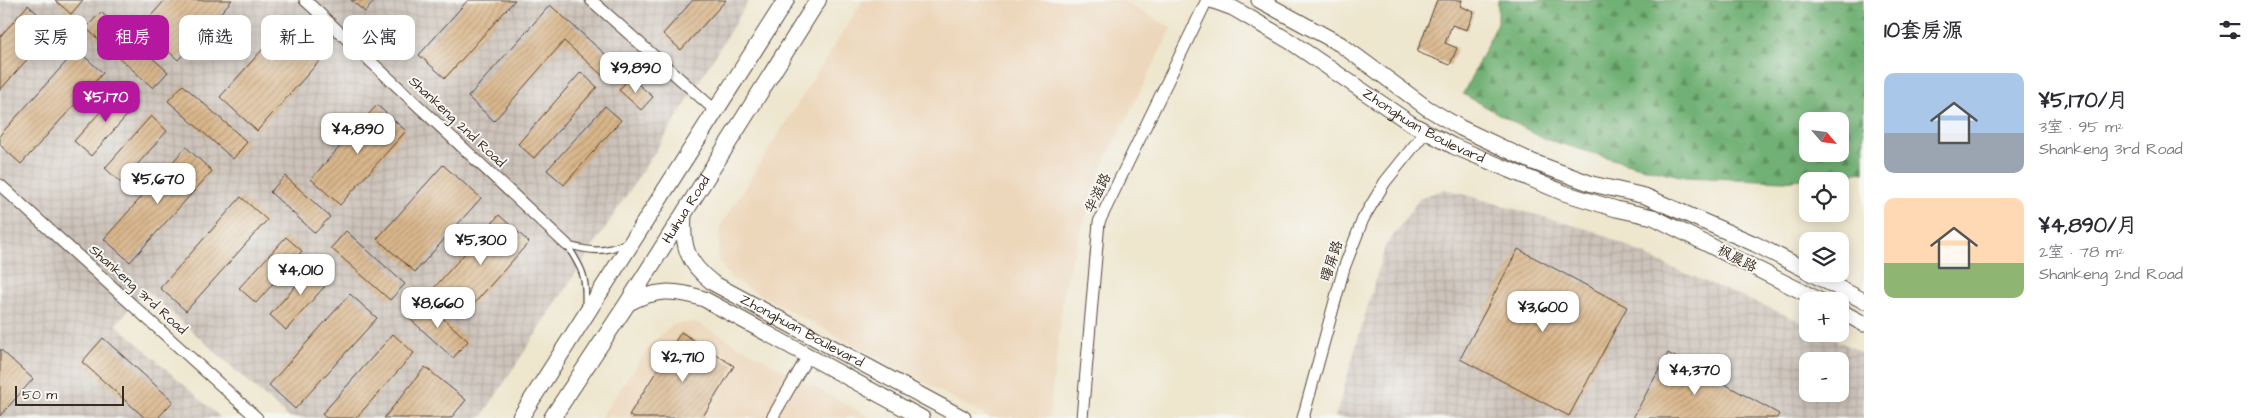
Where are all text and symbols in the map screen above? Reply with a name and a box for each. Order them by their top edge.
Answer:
chip: 买房 [15,15,87,60]
chip: 租房 [97,15,169,60]
chip: 筛选 [179,15,251,60]
chip: 新上 [261,15,333,60]
chip: 公寓 [343,15,415,60]
text: 10套房源 [1884,16,1963,45]
icon: filters [2216,16,2244,44]
pin: ¥9,890 [595,52,677,94]
text: ¥9,890 [611,57,661,79]
street label: Shankeng 2nd Road [404,72,510,172]
pin: ¥5,170 [65,80,147,123]
street label: Zhonghuan Boulevard [1358,84,1488,168]
text: ¥5,170 [84,86,128,108]
text: ¥5,170/月 [2039,86,2128,115]
icon: home [1924,93,1984,153]
pin: ¥4,890 [317,112,399,155]
north arrow [1799,112,1849,162]
map controls [1799,112,1849,402]
text: 3室 · 95 m² [2039,116,2124,138]
text: ¥4,890 [332,118,384,140]
text: Shankeng 3rd Road [2039,138,2183,160]
pin: ¥5,670 [117,162,199,205]
text: ¥5,670 [132,168,184,190]
street label: 华滋路 [1080,170,1116,216]
street label: Huihua Road [657,172,715,247]
button: locate [1799,172,1849,222]
text: ¥4,890/月 [2039,211,2138,240]
icon: home [1924,218,1984,278]
pin: ¥5,300 [440,224,522,266]
text: ¥5,300 [455,229,507,251]
button: layers [1799,232,1849,282]
street label: 曙屏路 [1316,238,1348,284]
street label: Shankeng 3rd Road [85,240,191,340]
street label: 枫晨路 [1714,241,1760,277]
text: 2室 · 78 m² [2039,241,2124,263]
pin: ¥4,010 [260,254,342,296]
text: ¥4,010 [279,259,323,281]
text: Shankeng 2nd Road [2039,263,2183,285]
pin: ¥8,660 [397,286,479,329]
street label: Zhonghuan Boulevard [736,289,867,372]
pin: ¥3,600 [1502,290,1584,333]
text: ¥8,660 [412,292,464,314]
button: + [1799,292,1849,342]
text: ¥3,600 [1518,296,1568,318]
pin: ¥2,710 [642,340,724,383]
text: ¥2,710 [662,346,704,368]
button: − [1799,352,1849,402]
pin: ¥4,370 [1654,354,1736,396]
text: ¥4,370 [1670,359,1720,381]
scale bar [15,383,124,406]
text: 50 m [22,385,57,405]

